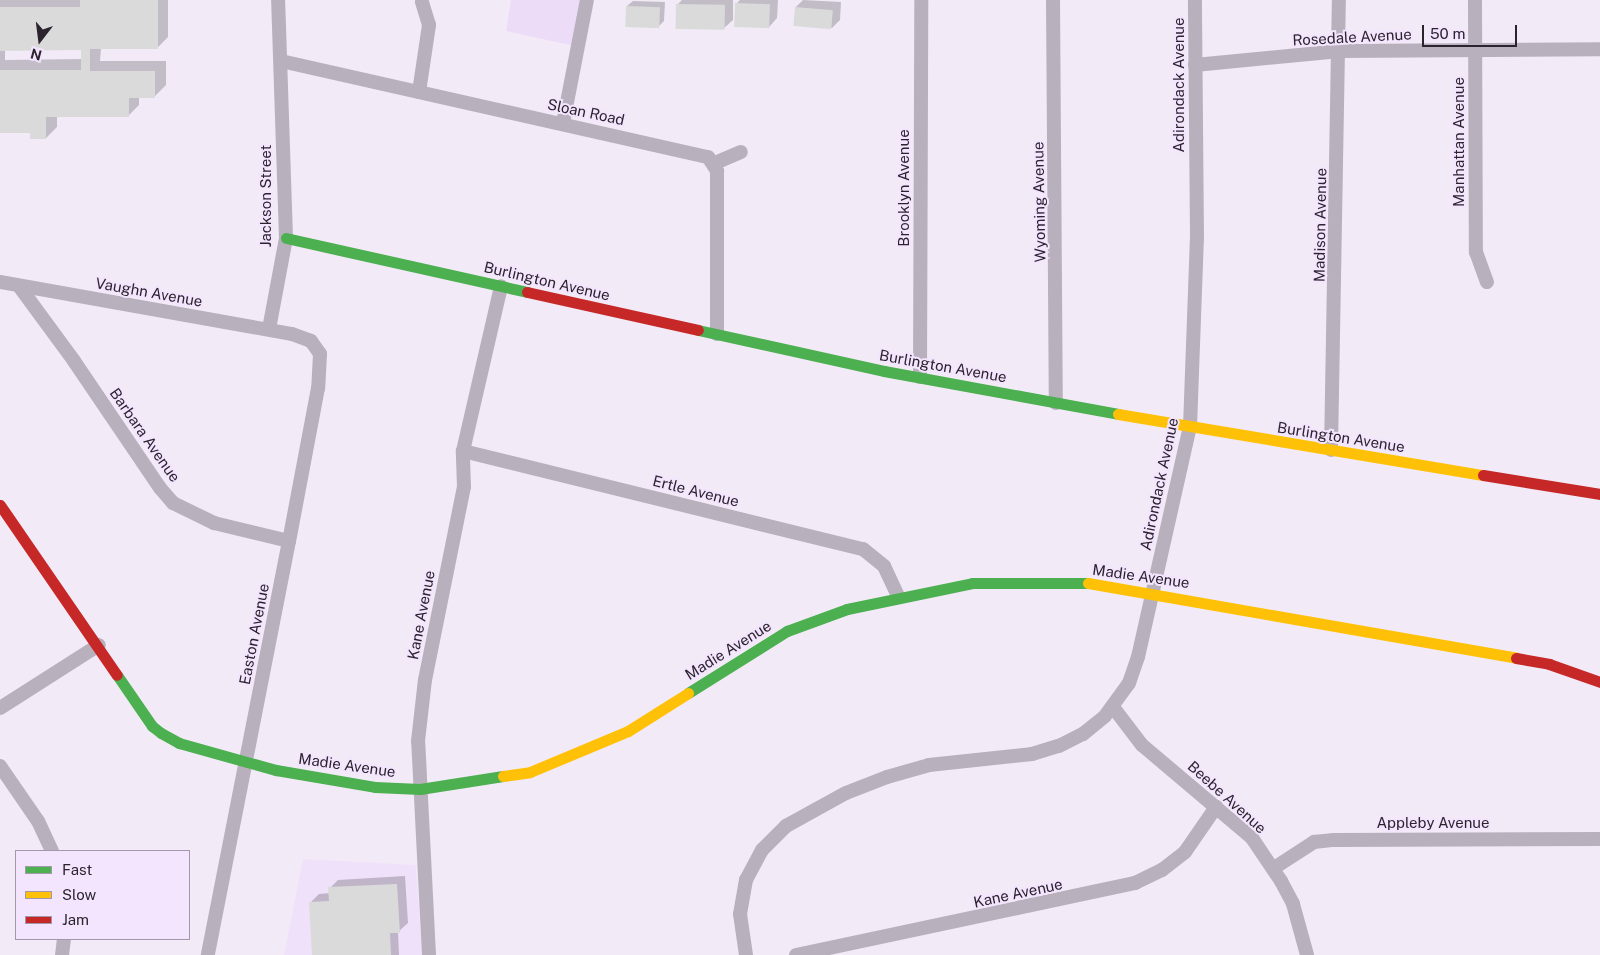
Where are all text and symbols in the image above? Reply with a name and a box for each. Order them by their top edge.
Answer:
north arrow [15,15,65,65]
scale bar [1425,15,1520,47]
street label: Adirondack Avenue [1170,17,1188,153]
street label: Rosedale Avenue [1292,25,1412,49]
text: 50 m [1430,25,1465,42]
text: N [29,45,43,64]
street label: Manhattan Avenue [1450,77,1468,207]
street label: Sloan Road [546,95,626,129]
street label: Brooklyn Avenue [895,129,913,247]
street label: Wyoming Avenue [1029,142,1049,262]
street label: Jackson Street [257,145,275,247]
street label: Madison Avenue [1310,168,1330,282]
street label: Burlington Avenue [482,258,612,304]
street label: Vaughn Avenue [94,274,204,310]
street label: Burlington Avenue [878,346,1008,386]
street label: Barbara Avenue [106,385,184,485]
street label: Adirondack Avenue [1136,416,1182,552]
street label: Burlington Avenue [1276,418,1406,456]
street label: Ertle Avenue [651,472,741,510]
street label: Madie Avenue [1091,560,1191,592]
street label: Kane Avenue [404,569,438,661]
street label: Easton Avenue [235,582,273,686]
street label: Madie Avenue [682,616,774,684]
street label: Madie Avenue [297,749,397,781]
street label: Beebe Avenue [1184,757,1270,837]
street label: Appleby Avenue [1376,814,1490,832]
legend [15,850,190,940]
text: Fast [62,861,92,878]
street label: Kane Avenue [972,875,1064,911]
text: Slow [62,886,96,903]
text: Jam [62,911,89,928]

